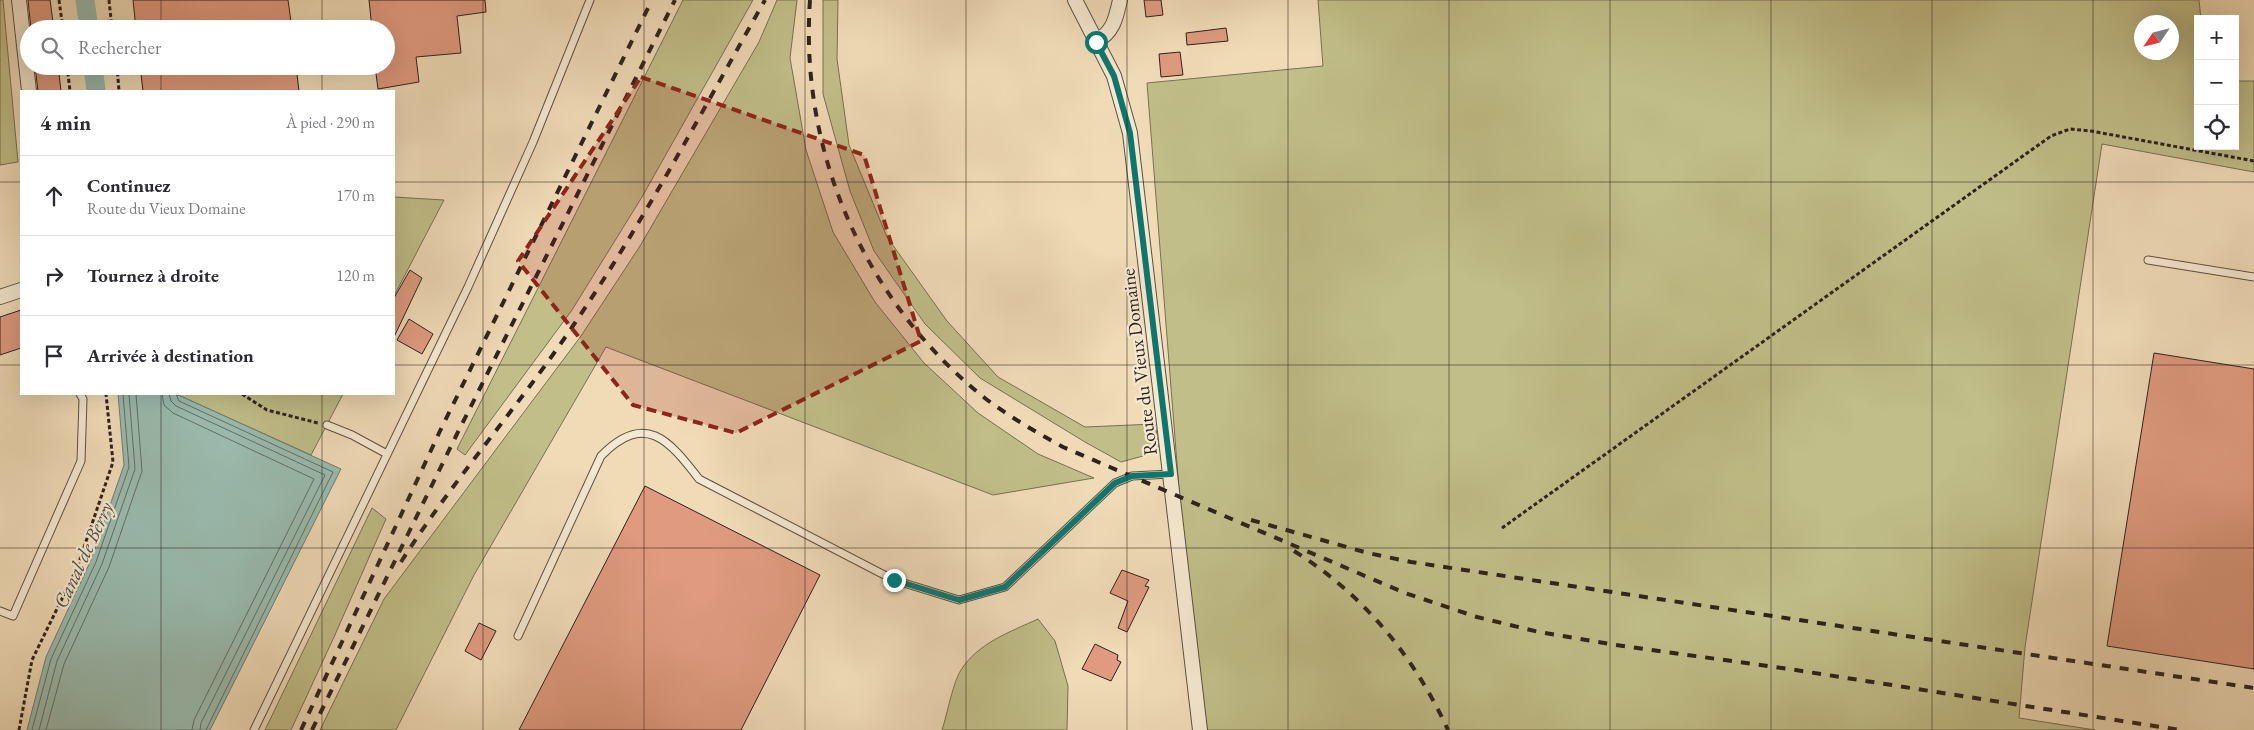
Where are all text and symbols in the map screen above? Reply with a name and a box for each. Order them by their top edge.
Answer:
north arrow [2134,15,2179,60]
map controls [2194,15,2239,150]
button: + [2194,15,2239,60]
search box [20,20,395,75]
route start [1085,31,1108,54]
icon: search [38,34,66,62]
text: Rechercher [78,35,161,60]
button: − [2194,60,2239,105]
button: locate [2194,105,2239,150]
text: 4 min [40,109,91,136]
text: À pied · 290 m [286,112,375,133]
text: Continuez [87,173,171,198]
icon: ahead [40,182,68,210]
text: 170 m [336,185,375,206]
text: Route du Vieux Domaine [87,198,245,219]
icon: right [40,262,68,290]
text: Tournez à droite [87,263,219,288]
text: 120 m [336,265,375,286]
street label: Route du Vieux Domaine [1115,267,1163,457]
icon: arrive [40,342,68,370]
text: Arrivée à destination [87,343,254,368]
water label: Canal de Berry [47,498,119,612]
route end [883,569,906,592]

